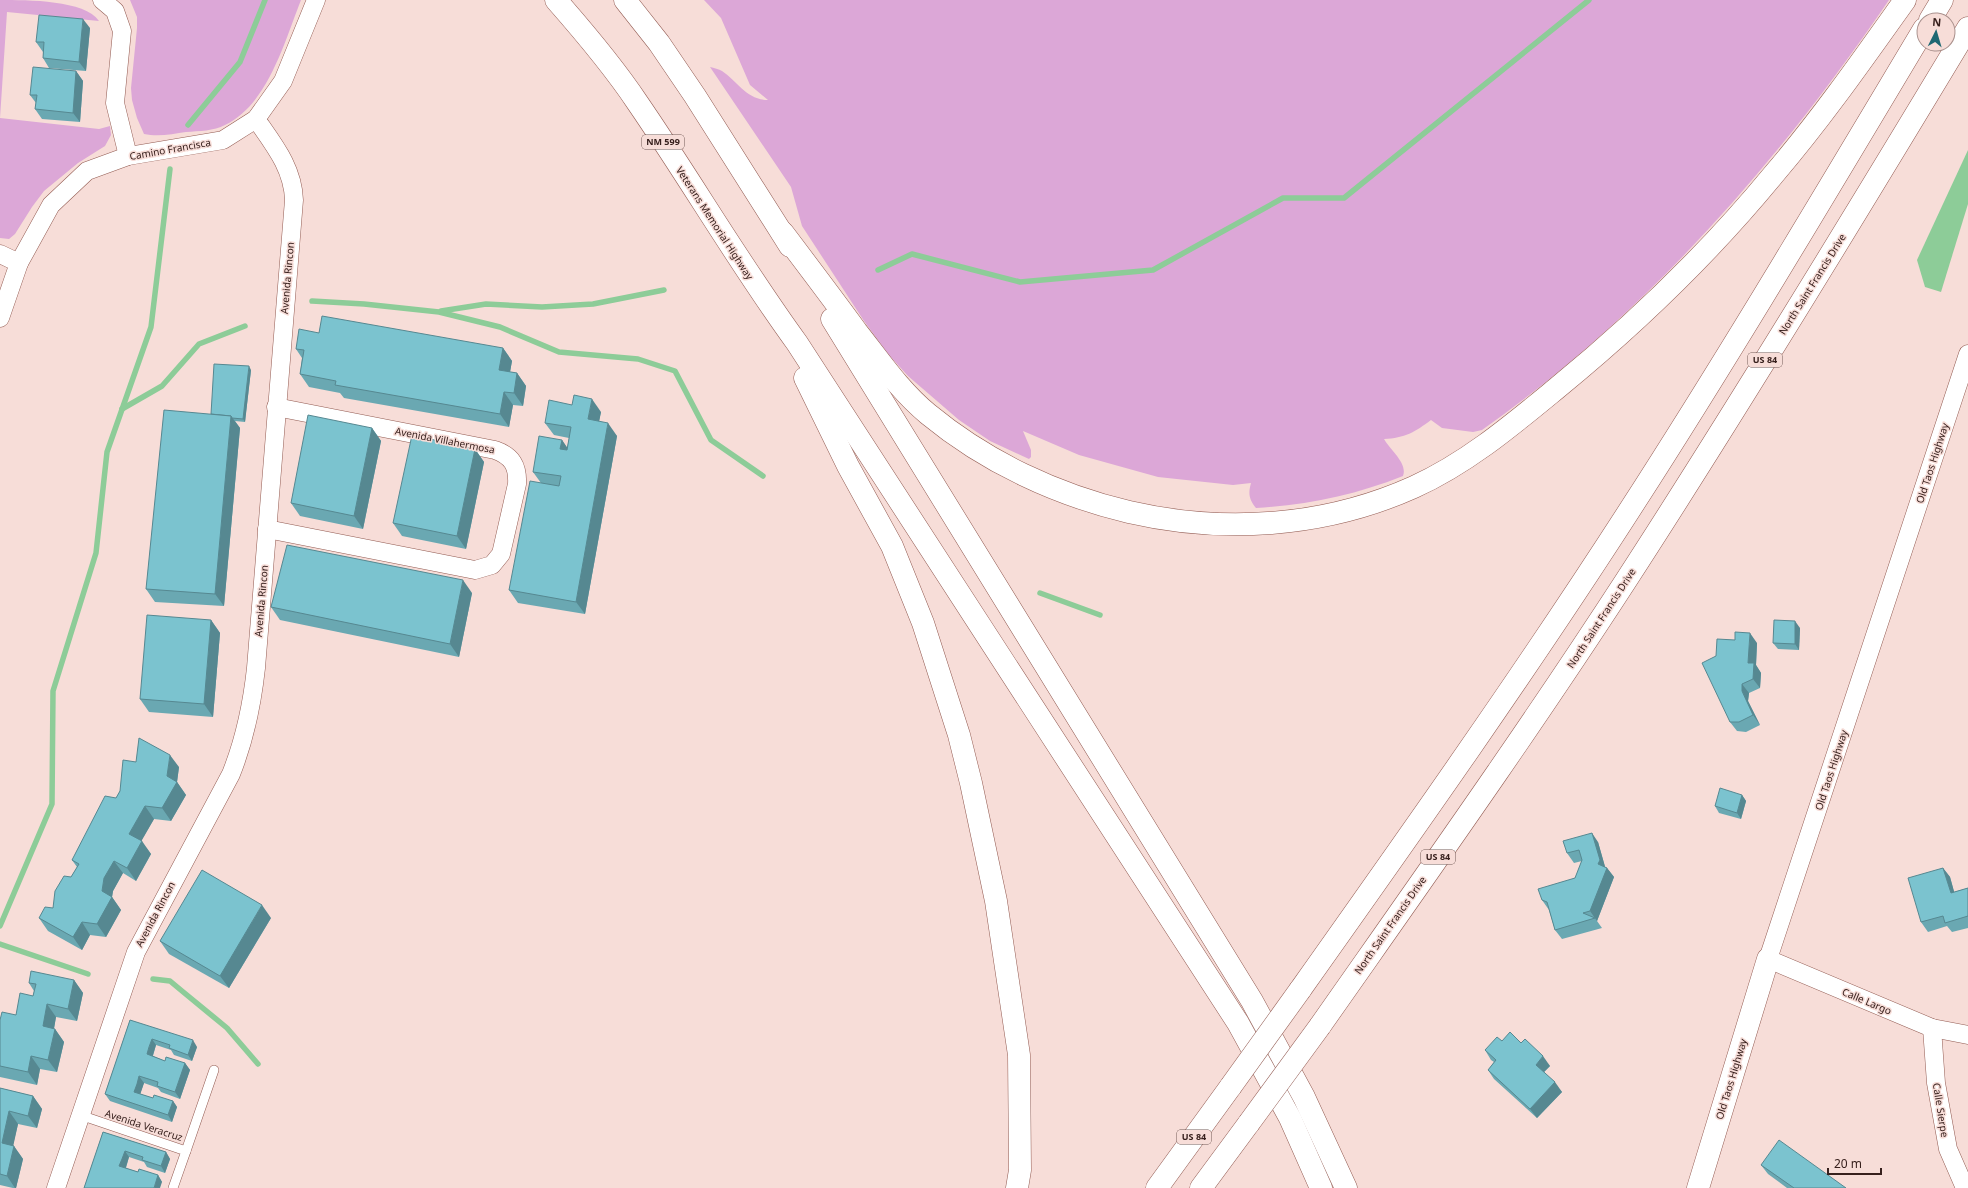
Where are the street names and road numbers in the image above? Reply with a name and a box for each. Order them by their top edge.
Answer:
street label: Camino Francisca [128,135,212,163]
road number: NM 599 [642,135,684,149]
street label: Veterans Memorial Highway [673,164,757,283]
street label: North Saint Francis Drive [1775,231,1849,337]
street label: Avenida Rincon [277,241,297,315]
road number: US 84 [1748,353,1782,367]
street label: Old Taos Highway [1912,420,1952,505]
street label: Avenida Villahermosa [394,423,496,457]
street label: Avenida Rincon [251,564,271,638]
street label: North Saint Francis Drive [1563,565,1639,671]
street label: Old Taos Highway [1811,727,1851,812]
road number: US 84 [1421,850,1455,864]
street label: North Saint Francis Drive [1351,873,1429,977]
street label: Avenida Rincon [132,879,178,949]
street label: Calle Largo [1840,984,1894,1018]
street label: Old Taos Highway [1712,1036,1750,1121]
street label: Calle Sierpe [1930,1082,1952,1139]
street label: Avenida Veracruz [103,1106,185,1144]
road number: US 84 [1177,1130,1211,1144]

